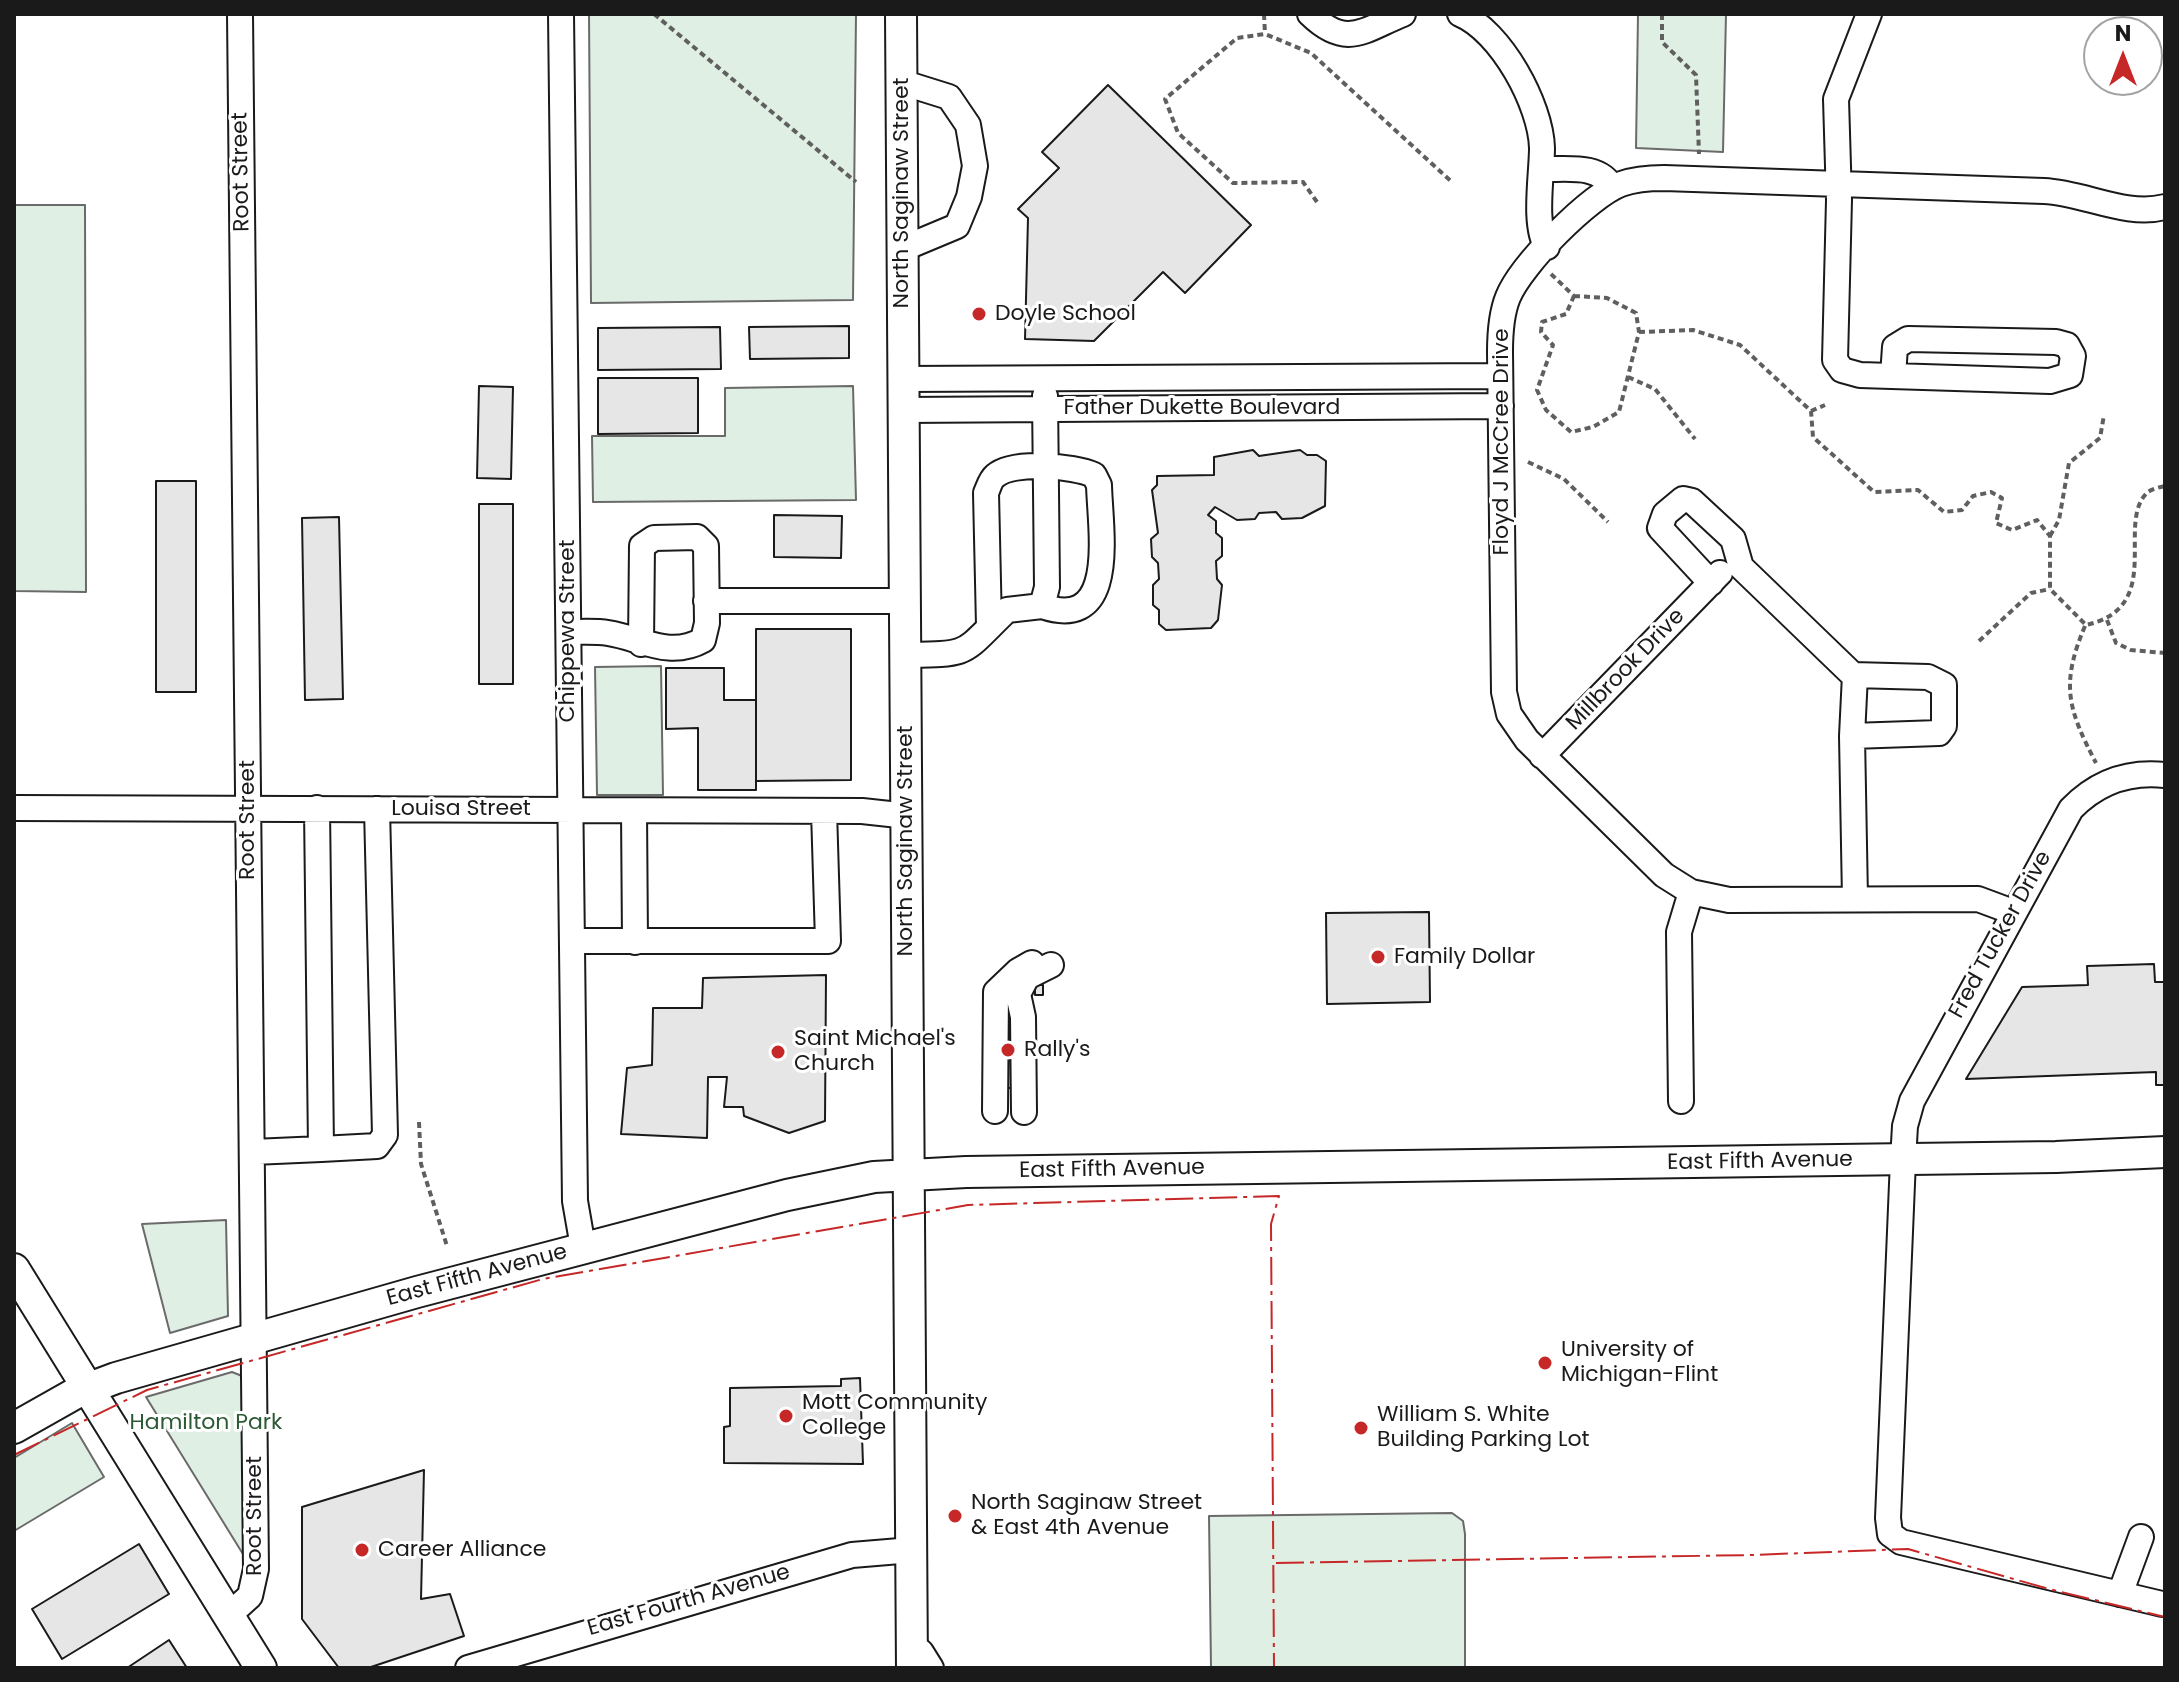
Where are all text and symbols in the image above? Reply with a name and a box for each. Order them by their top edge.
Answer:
north arrow [2083,16,2163,96]
text: N [2115,18,2131,49]
street label: North Saginaw Street [889,77,915,309]
street label: Root Street [228,112,256,232]
place label: Doyle School [995,301,1136,327]
marker: Doyle School [970,305,988,323]
street label: Floyd J McCree Drive [1489,328,1515,556]
street label: Father Dukette Boulevard [1064,395,1340,421]
street label: Chippewa Street [555,539,581,723]
street label: Millbrook Drive [1561,604,1691,736]
street label: North Saginaw Street [893,725,919,957]
street label: Root Street [235,760,261,880]
street label: Louisa Street [391,796,531,822]
street label: Fred Tucker Drive [1944,847,2058,1023]
place label: Family Dollar [1394,944,1535,970]
marker: Family Dollar [1369,948,1387,966]
place label: Saint Michael's Church [794,1026,956,1078]
place label: Rally's [1024,1037,1090,1063]
marker: Rally's [999,1041,1017,1059]
marker: Saint Michael's Church [769,1043,787,1061]
street label: East Fifth Avenue [1667,1147,1853,1177]
street label: East Fifth Avenue [1019,1155,1205,1185]
street label: East Fifth Avenue [384,1239,570,1313]
place label: University of Michigan-Flint [1561,1337,1718,1388]
marker: University of Michigan-Flint [1536,1354,1554,1372]
place label: Mott Community College [802,1390,987,1442]
place label: William S. White Building Parking Lot [1377,1402,1589,1454]
marker: Mott Community College [777,1407,795,1425]
park label: Hamilton Park [130,1410,282,1436]
marker: William S. White Building Parking Lot [1352,1419,1370,1437]
street label: Root Street [242,1456,268,1576]
place label: North Saginaw Street & East 4th Avenue [971,1490,1202,1542]
marker: North Saginaw Street & East 4th Avenue [946,1507,964,1525]
place label: Career Alliance [378,1537,546,1563]
marker: Career Alliance [353,1541,371,1559]
street label: East Fourth Avenue [585,1559,793,1643]

